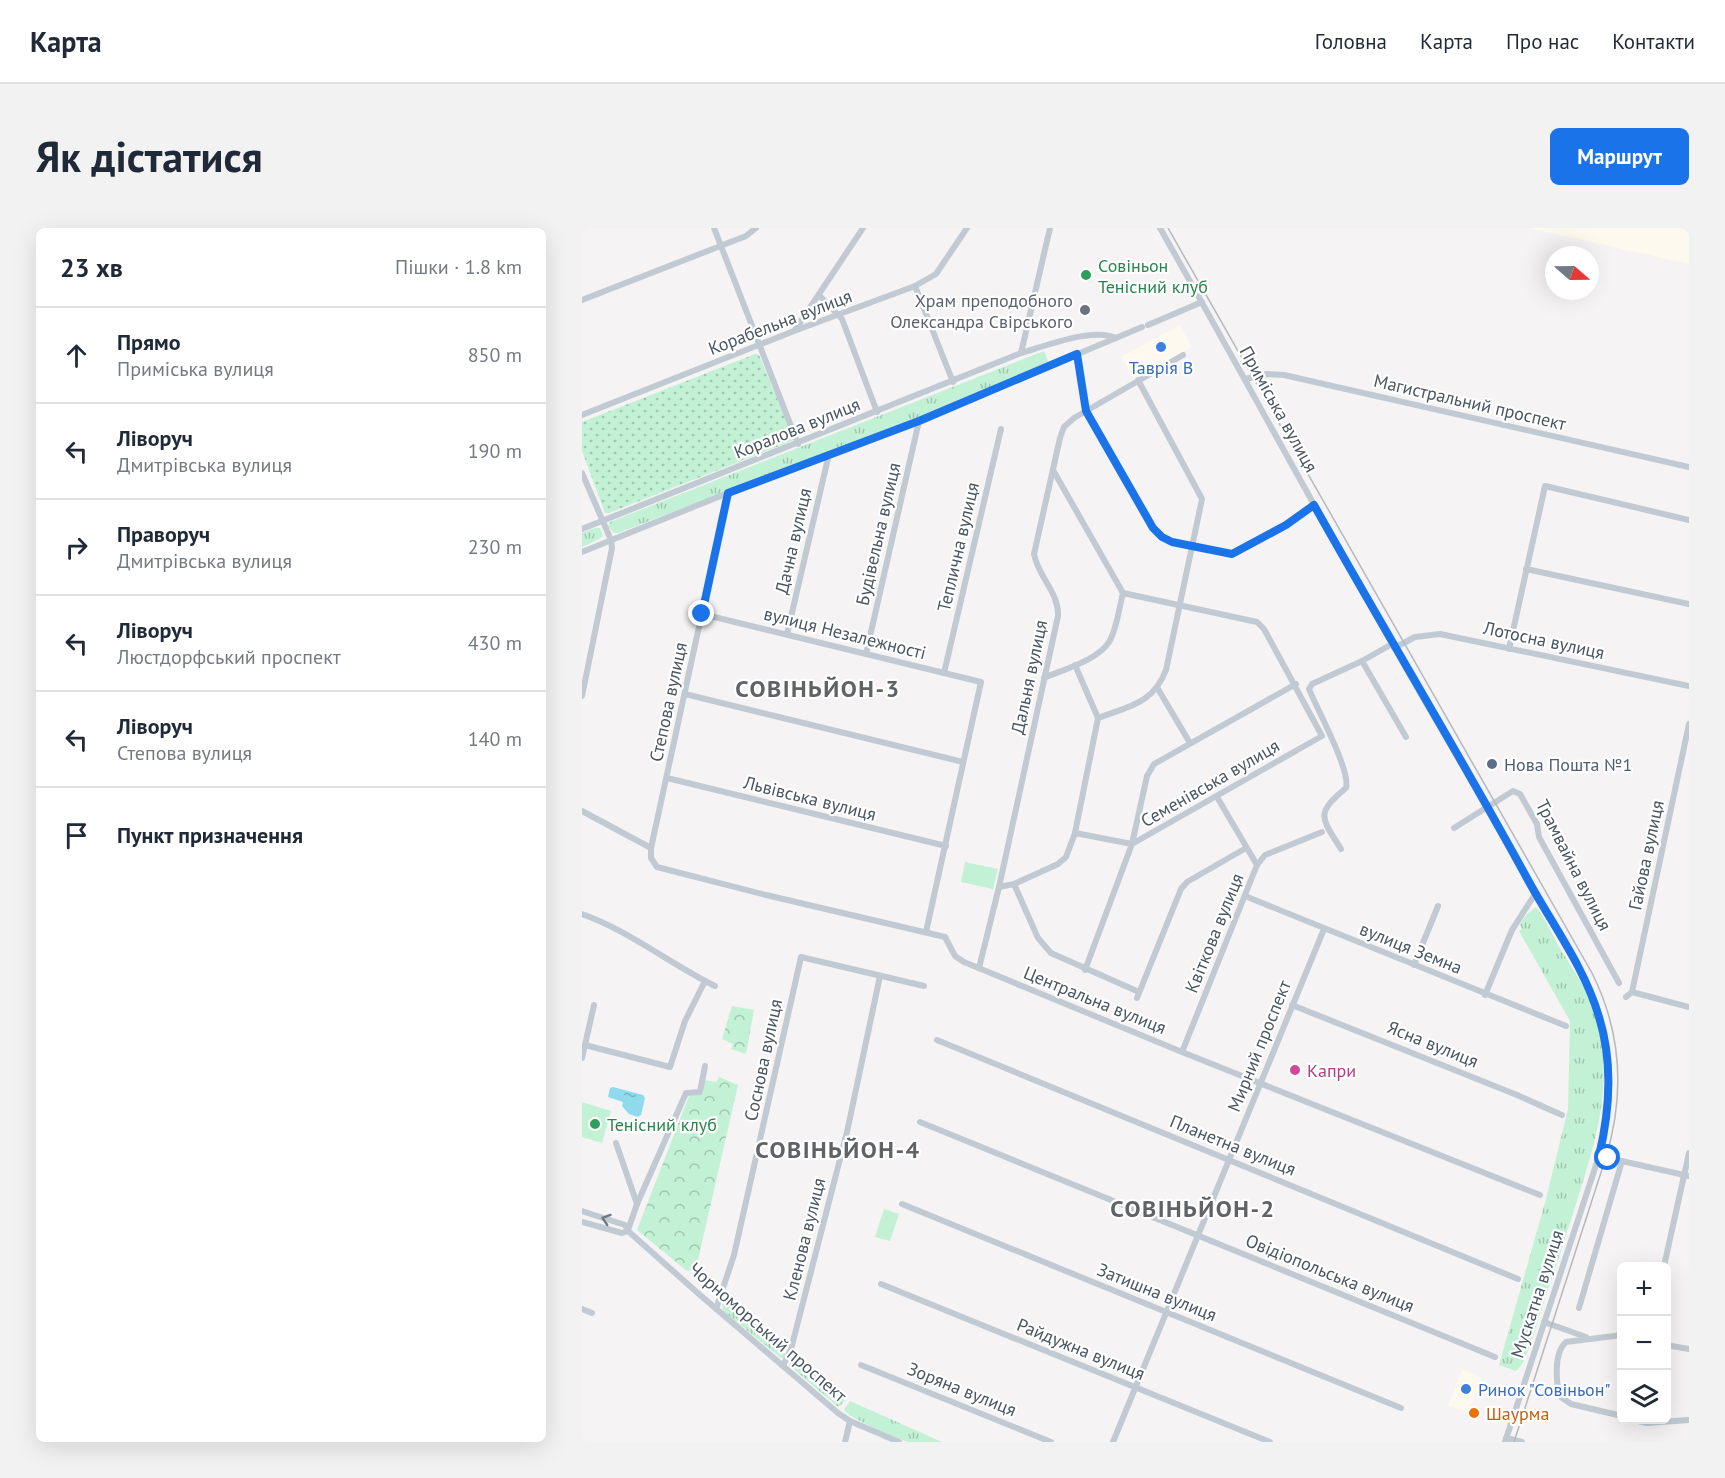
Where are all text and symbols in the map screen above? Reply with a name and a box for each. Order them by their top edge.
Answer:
text: Карта [30,23,102,60]
text: Головна [1315,28,1387,55]
text: Карта [1420,28,1473,55]
text: Про нас [1506,28,1579,55]
text: Контакти [1612,28,1695,55]
button: Маршрут [1550,128,1689,185]
text: Як дістатися [36,129,263,184]
north arrow [1545,246,1599,300]
text: 23 хв [60,251,123,284]
text: Пішки · 1.8 km [395,254,522,280]
place label: Совіньон Тенісний клуб [1098,254,1208,298]
marker: Совіньон Тенісний клуб [1079,268,1093,282]
street label: Корабельна вулиця [705,284,855,360]
place label: Храм преподобного Олександра Свірського [890,289,1073,333]
marker: Храм преподобного Олександра Свірського [1078,303,1092,317]
text: Прямо [117,328,180,356]
icon: ahead [60,339,93,372]
marker: Таврія В [1154,340,1168,354]
text: 850 m [468,342,522,368]
street label: Приміська вулиця [1235,342,1323,476]
text: Приміська вулиця [117,356,274,382]
place label: Таврія В [1129,356,1193,379]
street label: Магистральний проспект [1372,369,1569,436]
street label: Коралова вулиця [731,392,863,464]
text: Ліворуч [117,424,193,452]
icon: left [60,435,93,468]
text: 190 m [468,438,522,464]
text: Дмитрівська вулиця [117,452,292,478]
street label: Будівельна вулиця [850,460,906,608]
street label: Теплична вулиця [932,480,984,614]
street label: Дачна вулиця [770,486,816,596]
text: Праворуч [117,520,210,548]
icon: right [60,531,93,564]
text: 230 m [468,534,522,560]
text: Дмитрівська вулиця [117,548,292,574]
route end [688,600,714,626]
street label: вулиця Незалежності [761,602,929,664]
text: Ліворуч [117,616,193,644]
street label: Лотосна вулиця [1480,616,1607,664]
street label: Дальня вулиця [1006,618,1052,736]
icon: left [60,627,93,660]
text: 430 m [468,630,522,656]
street label: Степова вулиця [644,640,692,764]
text: Люстдорфський проспект [117,644,341,670]
district label: СОВІНЬЙОН-3 [735,673,901,704]
text: Ліворуч [117,712,193,740]
icon: left [60,723,93,756]
text: 140 m [468,726,522,752]
street label: Семенівська вулиця [1137,734,1283,832]
text: Степова вулиця [117,740,252,766]
place label: Нова Пошта №1 [1504,753,1632,776]
marker: Нова Пошта №1 [1485,757,1499,771]
street label: Львівська вулиця [740,770,879,826]
street label: Трамвайна вулиця [1531,796,1617,934]
street label: Гайова вулиця [1623,798,1669,912]
icon: arrive [60,819,93,852]
text: Пункт призначення [117,821,303,849]
street label: Квіткова вулиця [1180,870,1248,996]
street label: вулиця Земна [1356,917,1466,979]
street label: Центральна вулиця [1020,961,1170,1039]
street label: Мирний проспект [1222,976,1296,1115]
street label: Соснова вулиця [739,997,787,1123]
street label: Ясна вулиця [1384,1015,1482,1073]
place label: Капри [1307,1059,1356,1082]
marker: Капри [1288,1063,1302,1077]
street label: Планетна вулиця [1167,1109,1299,1181]
place label: Тенісний клуб [607,1113,717,1136]
marker: Тенісний клуб [588,1117,602,1131]
district label: СОВІНЬЙОН-4 [755,1134,921,1165]
route start [1594,1144,1620,1170]
street label: Кленова вулиця [778,1175,830,1303]
district label: СОВІНЬЙОН-2 [1110,1193,1276,1224]
one-way arrow [601,1214,612,1226]
street label: Мускатна вулиця [1505,1227,1569,1361]
street label: Овідіопольська вулиця [1242,1229,1418,1317]
street label: Чорноморський проспект [684,1257,852,1407]
street label: Затишна вулиця [1094,1258,1220,1326]
map controls [1617,1262,1671,1424]
button: + [1617,1262,1671,1316]
street label: Райдужна вулиця [1014,1313,1148,1385]
button: − [1617,1316,1671,1370]
street label: Зоряна вулиця [904,1357,1020,1421]
button: layers [1617,1370,1671,1424]
place label: Ринок "Совіньон" [1478,1378,1611,1401]
marker: Ринок "Совіньон" [1459,1382,1473,1396]
place label: Шаурма [1486,1402,1549,1425]
marker: Шаурма [1467,1406,1481,1420]

